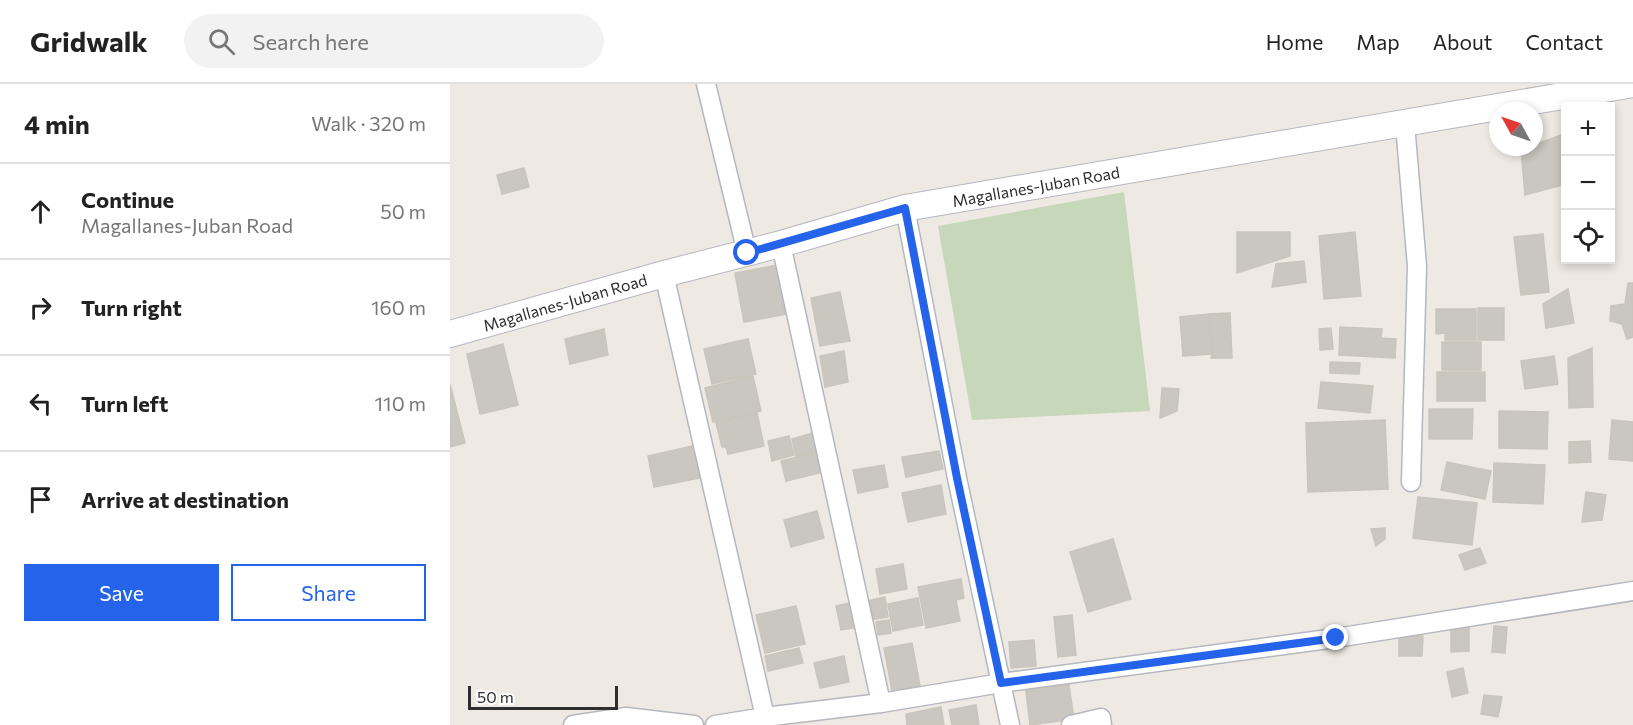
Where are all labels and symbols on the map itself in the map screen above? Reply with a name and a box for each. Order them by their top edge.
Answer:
north arrow [1489,102,1543,156]
street label: Magallanes-Juban Road [951,162,1121,210]
route start [733,239,759,265]
street label: Magallanes-Juban Road [481,269,649,335]
route end [1322,624,1348,650]
scale bar [468,683,618,710]

